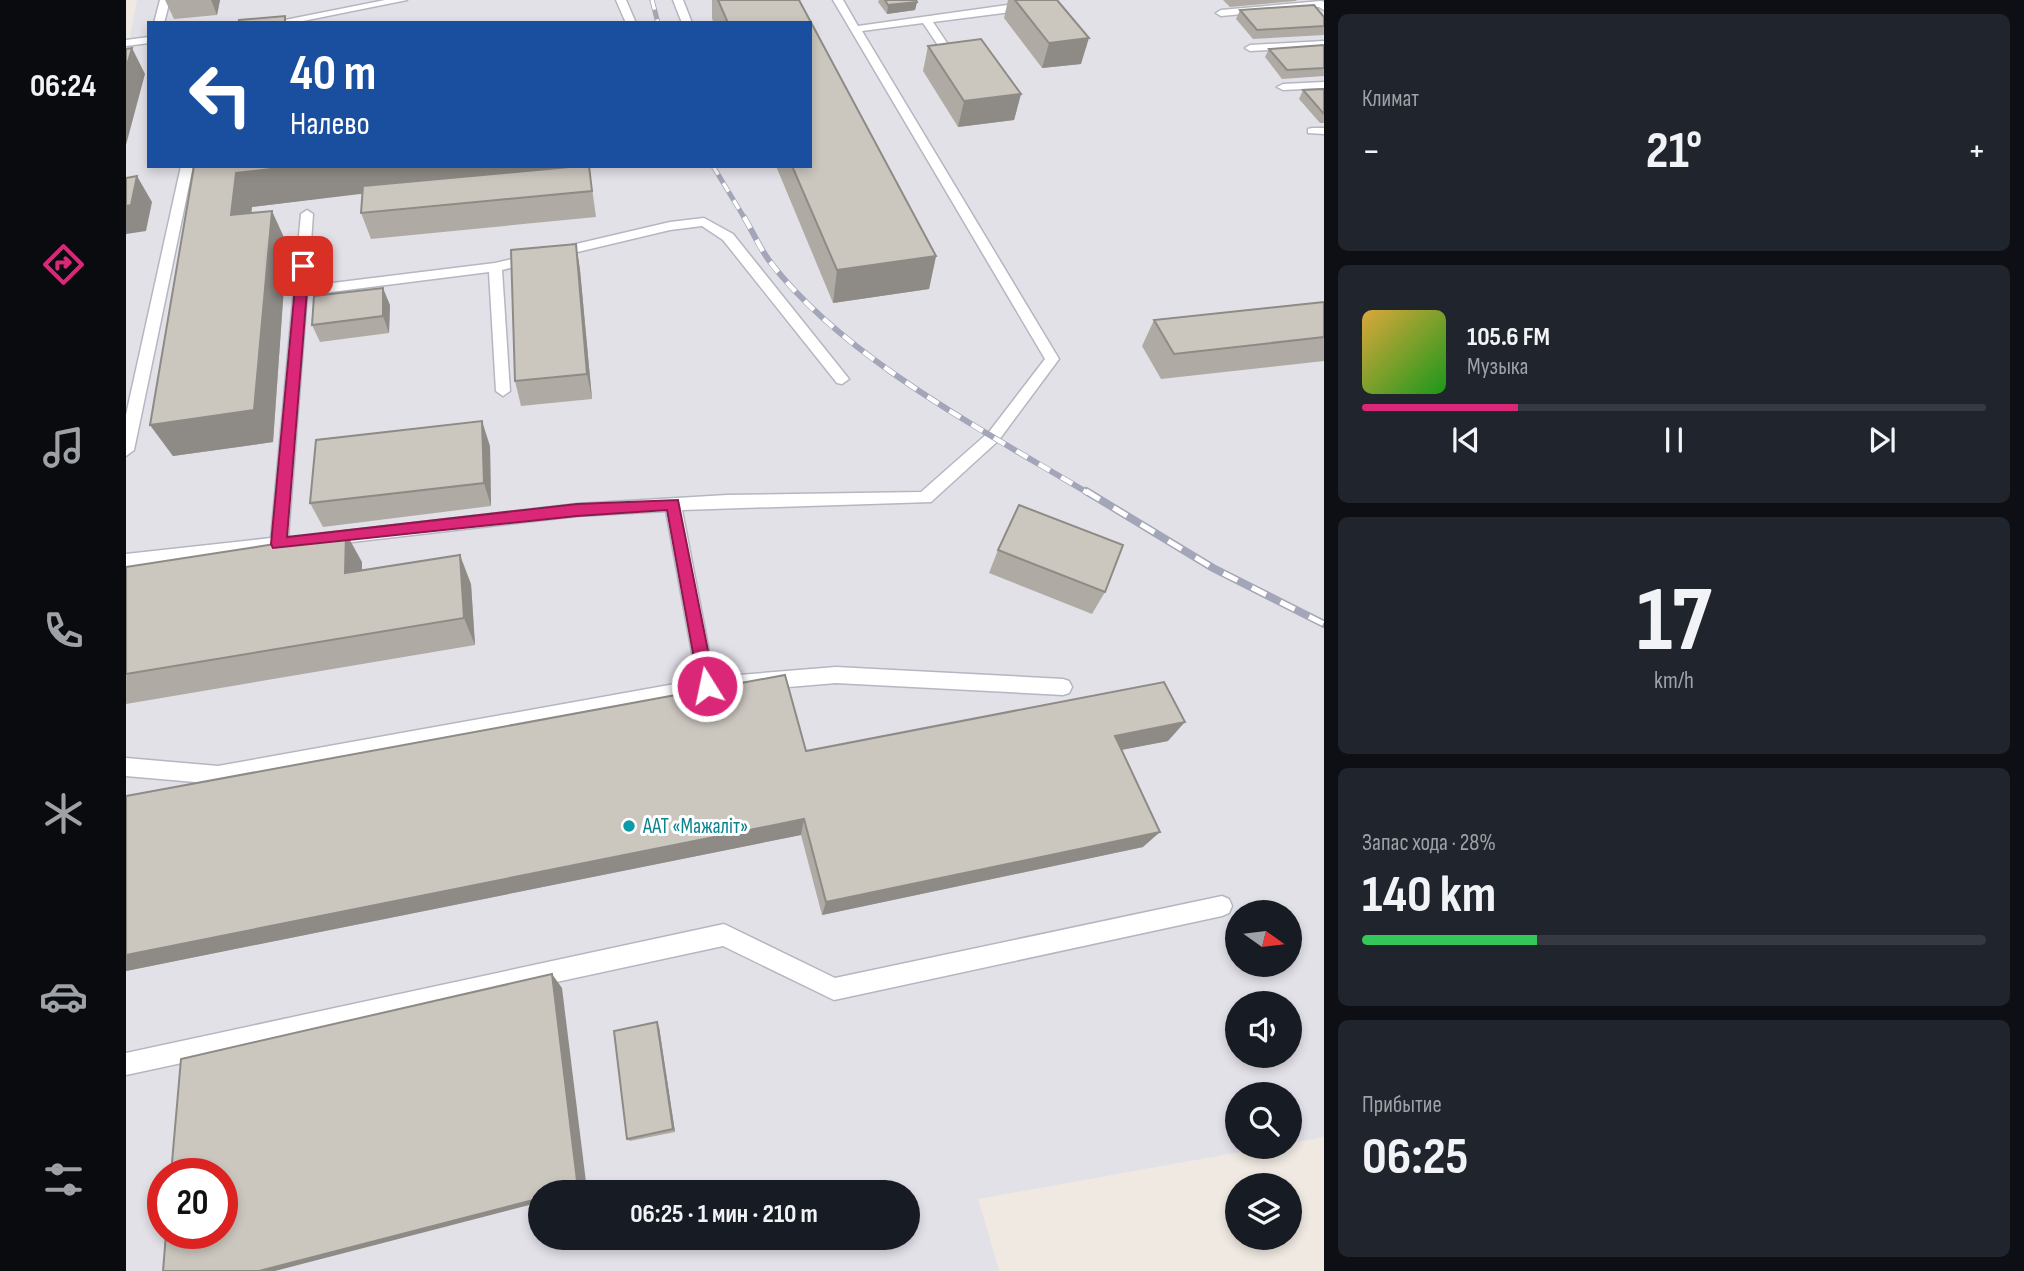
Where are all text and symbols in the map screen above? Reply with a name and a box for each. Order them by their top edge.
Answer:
text: 40 m [290,45,376,104]
icon: left [175,49,266,140]
text: 06:24 [30,67,96,106]
text: Климат [1362,85,1419,113]
text: Налево [290,105,370,144]
text: 21° [1646,120,1702,183]
text: − [1362,129,1381,174]
text: + [1967,129,1986,174]
pin [273,236,333,296]
icon: directions [39,240,88,289]
icon: arrive [284,247,322,285]
text: 105.6 FM [1467,322,1550,353]
text: Музыка [1467,353,1528,381]
icon: previous [1447,421,1485,459]
icon: pause [1655,421,1693,459]
icon: next [1863,421,1901,459]
icon: music [39,423,88,472]
text: 17 [1637,567,1711,676]
icon: phone [39,606,88,655]
position arrow [670,649,744,723]
text: km/h [1654,667,1694,695]
icon: climate [39,789,88,838]
place label: ААТ «Мажаліт» [642,814,748,839]
marker: ААТ «Мажаліт» [621,818,637,834]
text: Запас хода · 28% [1362,829,1496,857]
text: 140 km [1362,864,1496,927]
north arrow [1225,900,1302,976]
map controls [1225,900,1302,1250]
icon: car [39,972,88,1021]
button: sound [1225,991,1302,1068]
button: search [1225,1082,1302,1159]
text: Прибытие [1362,1091,1442,1119]
text: 06:25 [1362,1126,1468,1189]
icon: filters [39,1155,88,1204]
speed limit sign: 20 [147,1158,238,1249]
button: layers [1225,1173,1302,1250]
text: 06:25 · 1 мин · 210 m [630,1199,818,1230]

